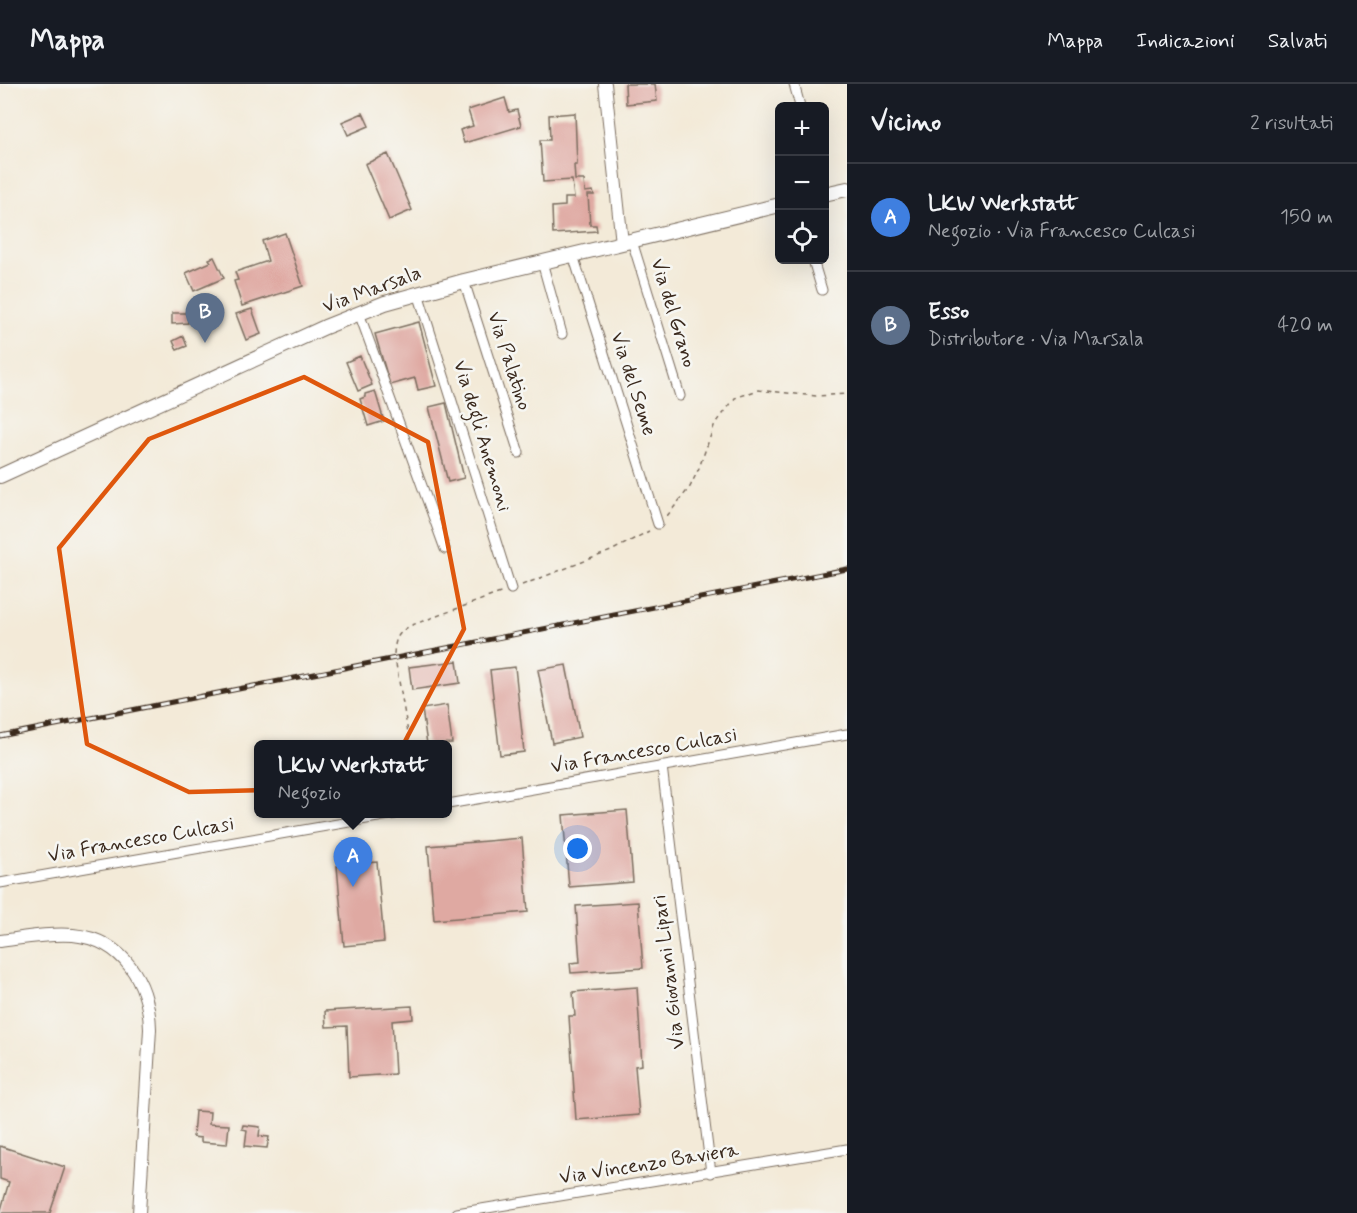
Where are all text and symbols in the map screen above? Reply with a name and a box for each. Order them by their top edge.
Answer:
text: Mappa [30,23,105,60]
text: Mappa [1047,27,1103,55]
text: Indicazioni [1136,27,1235,55]
text: Salvati [1268,27,1327,55]
map controls [775,102,829,264]
button: + [775,102,829,156]
text: Vicino [871,106,941,140]
text: 2 risultati [1250,110,1333,137]
button: − [775,156,829,210]
text: LKW Werkstatt [928,190,1078,218]
text: A [884,204,897,231]
text: 150 m [1280,204,1333,231]
button: locate [775,210,829,264]
text: Negozio · Via Francesco Culcasi [928,218,1195,245]
street label: Via del Grano [644,255,702,371]
street label: Via Marsala [319,260,425,320]
pin: B [186,294,224,343]
text: Esso [928,298,969,326]
street label: Via Palatino [480,308,538,414]
text: B [884,312,897,339]
text: 420 m [1277,312,1333,339]
text: Distributore · Via Marsala [928,326,1144,353]
street label: Via del Seme [604,329,662,439]
street label: Via degli Anemoni [444,357,518,516]
street label: Via Francesco Culcasi [549,721,739,781]
popup [254,740,452,818]
text: LKW Werkstatt [278,752,428,780]
text: Negozio [278,780,341,807]
street label: Via Francesco Culcasi [46,810,236,870]
your location [563,834,592,863]
pin: A [334,838,372,887]
street label: Via Giovanni Lipari [646,893,692,1051]
street label: Via Vincenzo Baviera [557,1136,742,1192]

